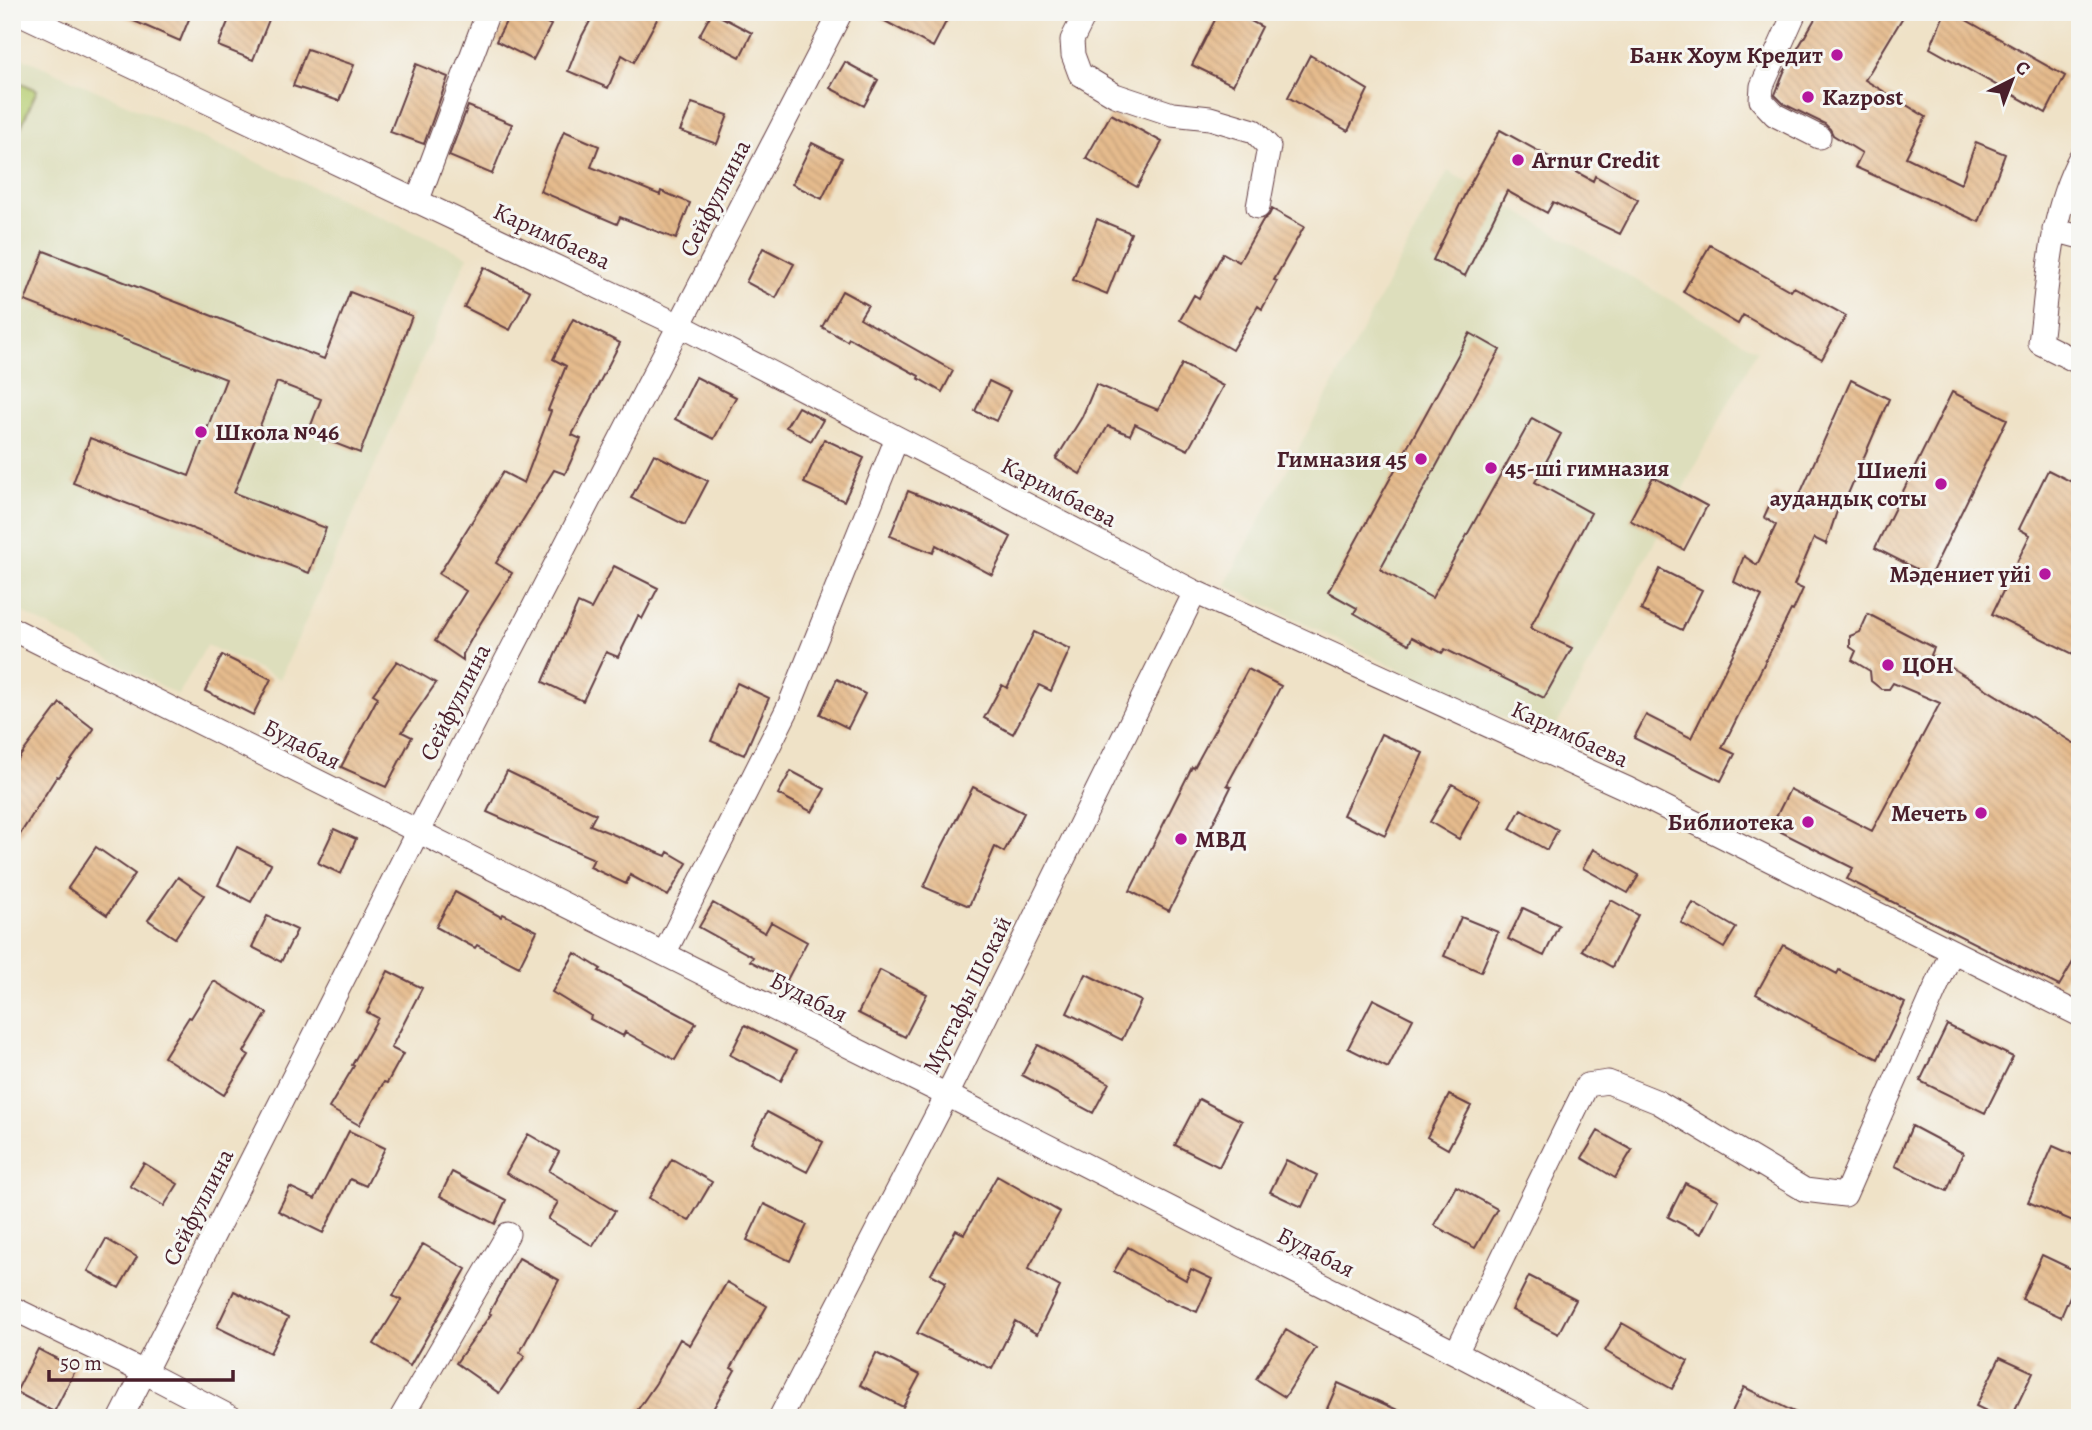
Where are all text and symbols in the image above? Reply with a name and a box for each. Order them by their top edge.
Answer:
place label: Банк Хоум Кредит [1629,39,1823,71]
north arrow [1976,46,2046,116]
marker: Банк Хоум Кредит [1829,47,1845,63]
text: С [2010,55,2036,82]
place label: Kazpost [1822,81,1903,113]
marker: Kazpost [1800,89,1816,105]
street label: Сейфуллина [672,134,758,262]
place label: Arnur Credit [1531,144,1660,176]
marker: Arnur Credit [1510,152,1526,168]
street label: Каримбаева [488,195,616,277]
place label: Школа №46 [215,416,339,448]
marker: Школа №46 [193,424,209,440]
place label: Гимназия 45 [1277,443,1407,475]
street label: Каримбаева [996,449,1122,535]
marker: Гимназия 45 [1413,451,1429,467]
place label: 45-ші гимназия [1505,452,1669,484]
place label: Шиелі аудандық соты [1770,454,1927,514]
marker: 45-ші гимназия [1483,460,1499,476]
marker: Шиелі аудандық соты [1933,476,1949,492]
place label: Мәдениет үйі [1889,558,2031,590]
marker: Мәдениет үйі [2037,566,2053,582]
street label: Сейфуллина [412,638,498,766]
place label: ЦОН [1902,649,1954,681]
marker: ЦОН [1880,657,1896,673]
street label: Каримбаева [1506,693,1634,775]
street label: Будабая [258,711,346,777]
place label: Мечеть [1891,797,1967,829]
marker: Мечеть [1973,805,1989,821]
place label: Библиотека [1667,806,1795,838]
marker: Библиотека [1800,814,1816,830]
place label: МВД [1195,823,1247,855]
marker: МВД [1173,831,1189,847]
street label: Мустафы Шокай [915,911,1019,1079]
street label: Будабая [765,964,853,1030]
street label: Сейфуллина [155,1143,241,1271]
street label: Будабая [1272,1219,1360,1285]
scale bar [49,1339,233,1383]
text: 50 m [60,1349,102,1377]

